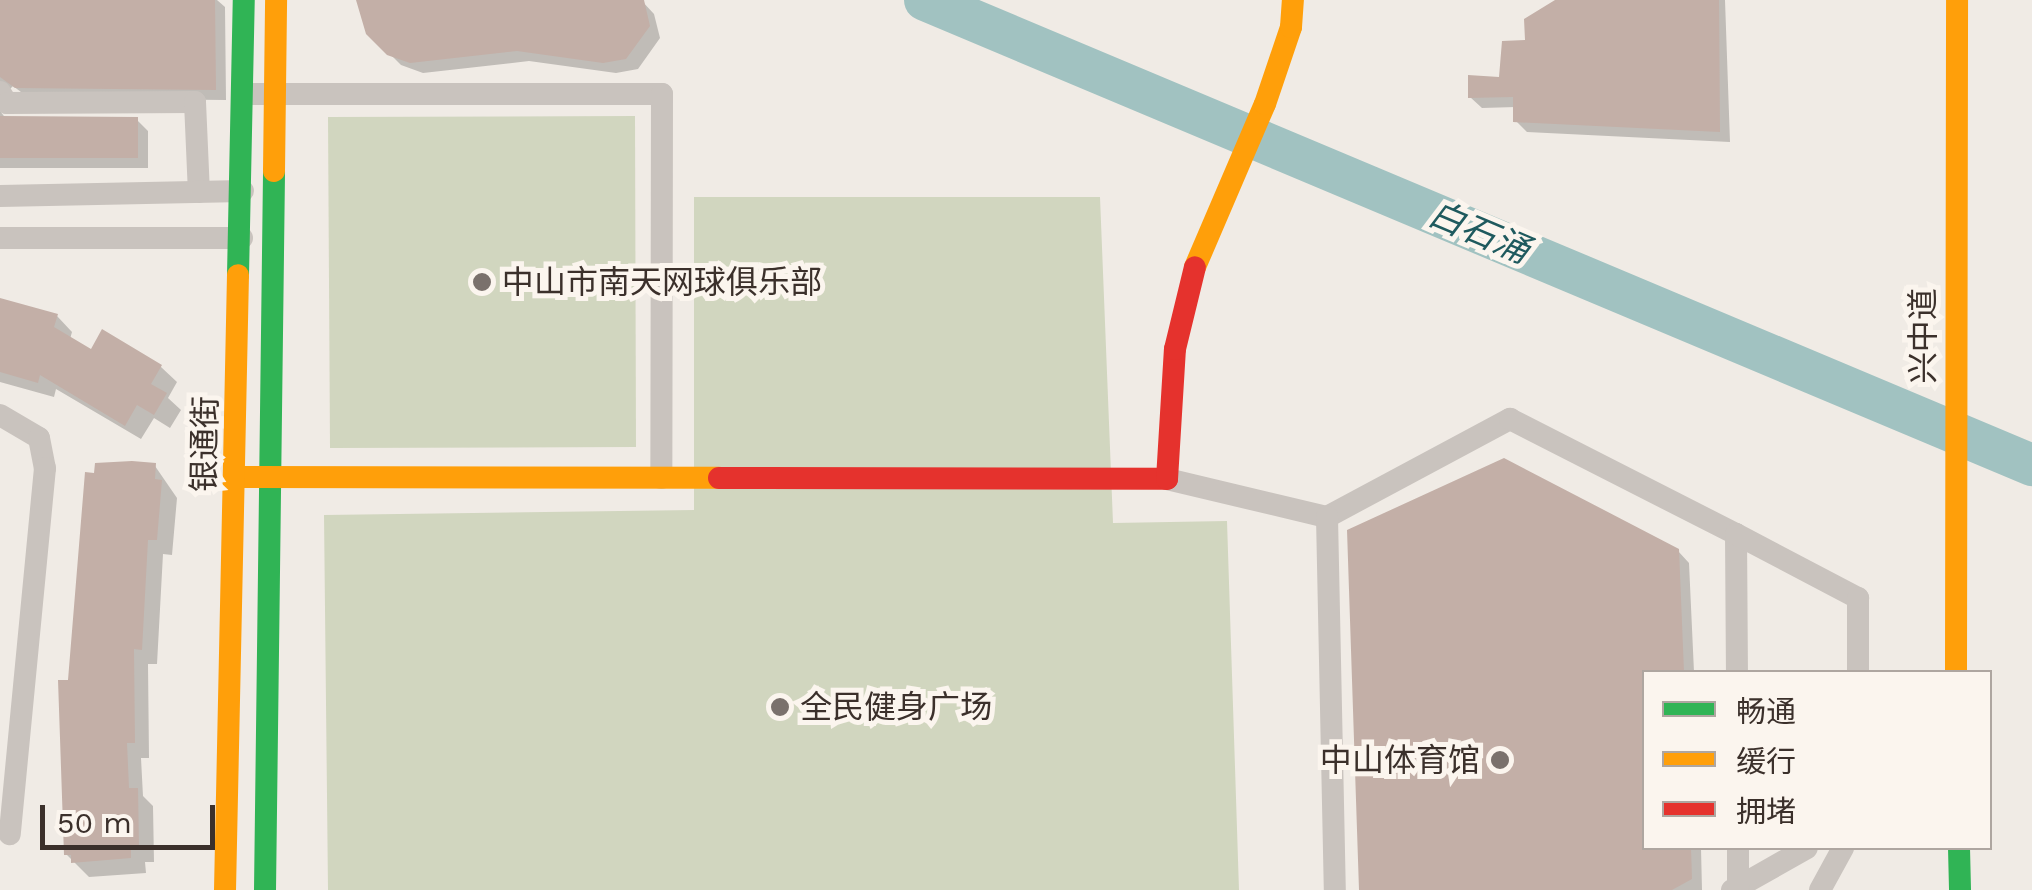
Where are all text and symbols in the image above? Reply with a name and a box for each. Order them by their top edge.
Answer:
water label: 白石涌 [1422,192,1536,272]
place label: 中山市南天网球俱乐部 [502,263,822,301]
marker: 中山市南天网球俱乐部 [471,271,493,293]
street label: 兴中道 [1904,288,1942,384]
street label: 银通街 [185,396,225,492]
legend [1642,670,1992,850]
place label: 全民健身广场 [800,688,992,726]
text: 畅通 [1736,694,1796,729]
marker: 全民健身广场 [769,696,791,718]
place label: 中山体育馆 [1320,741,1480,779]
text: 缓行 [1736,744,1796,779]
marker: 中山体育馆 [1489,749,1511,771]
scale bar [45,785,220,847]
text: 拥堵 [1736,794,1796,829]
text: 50 m [57,805,132,840]

